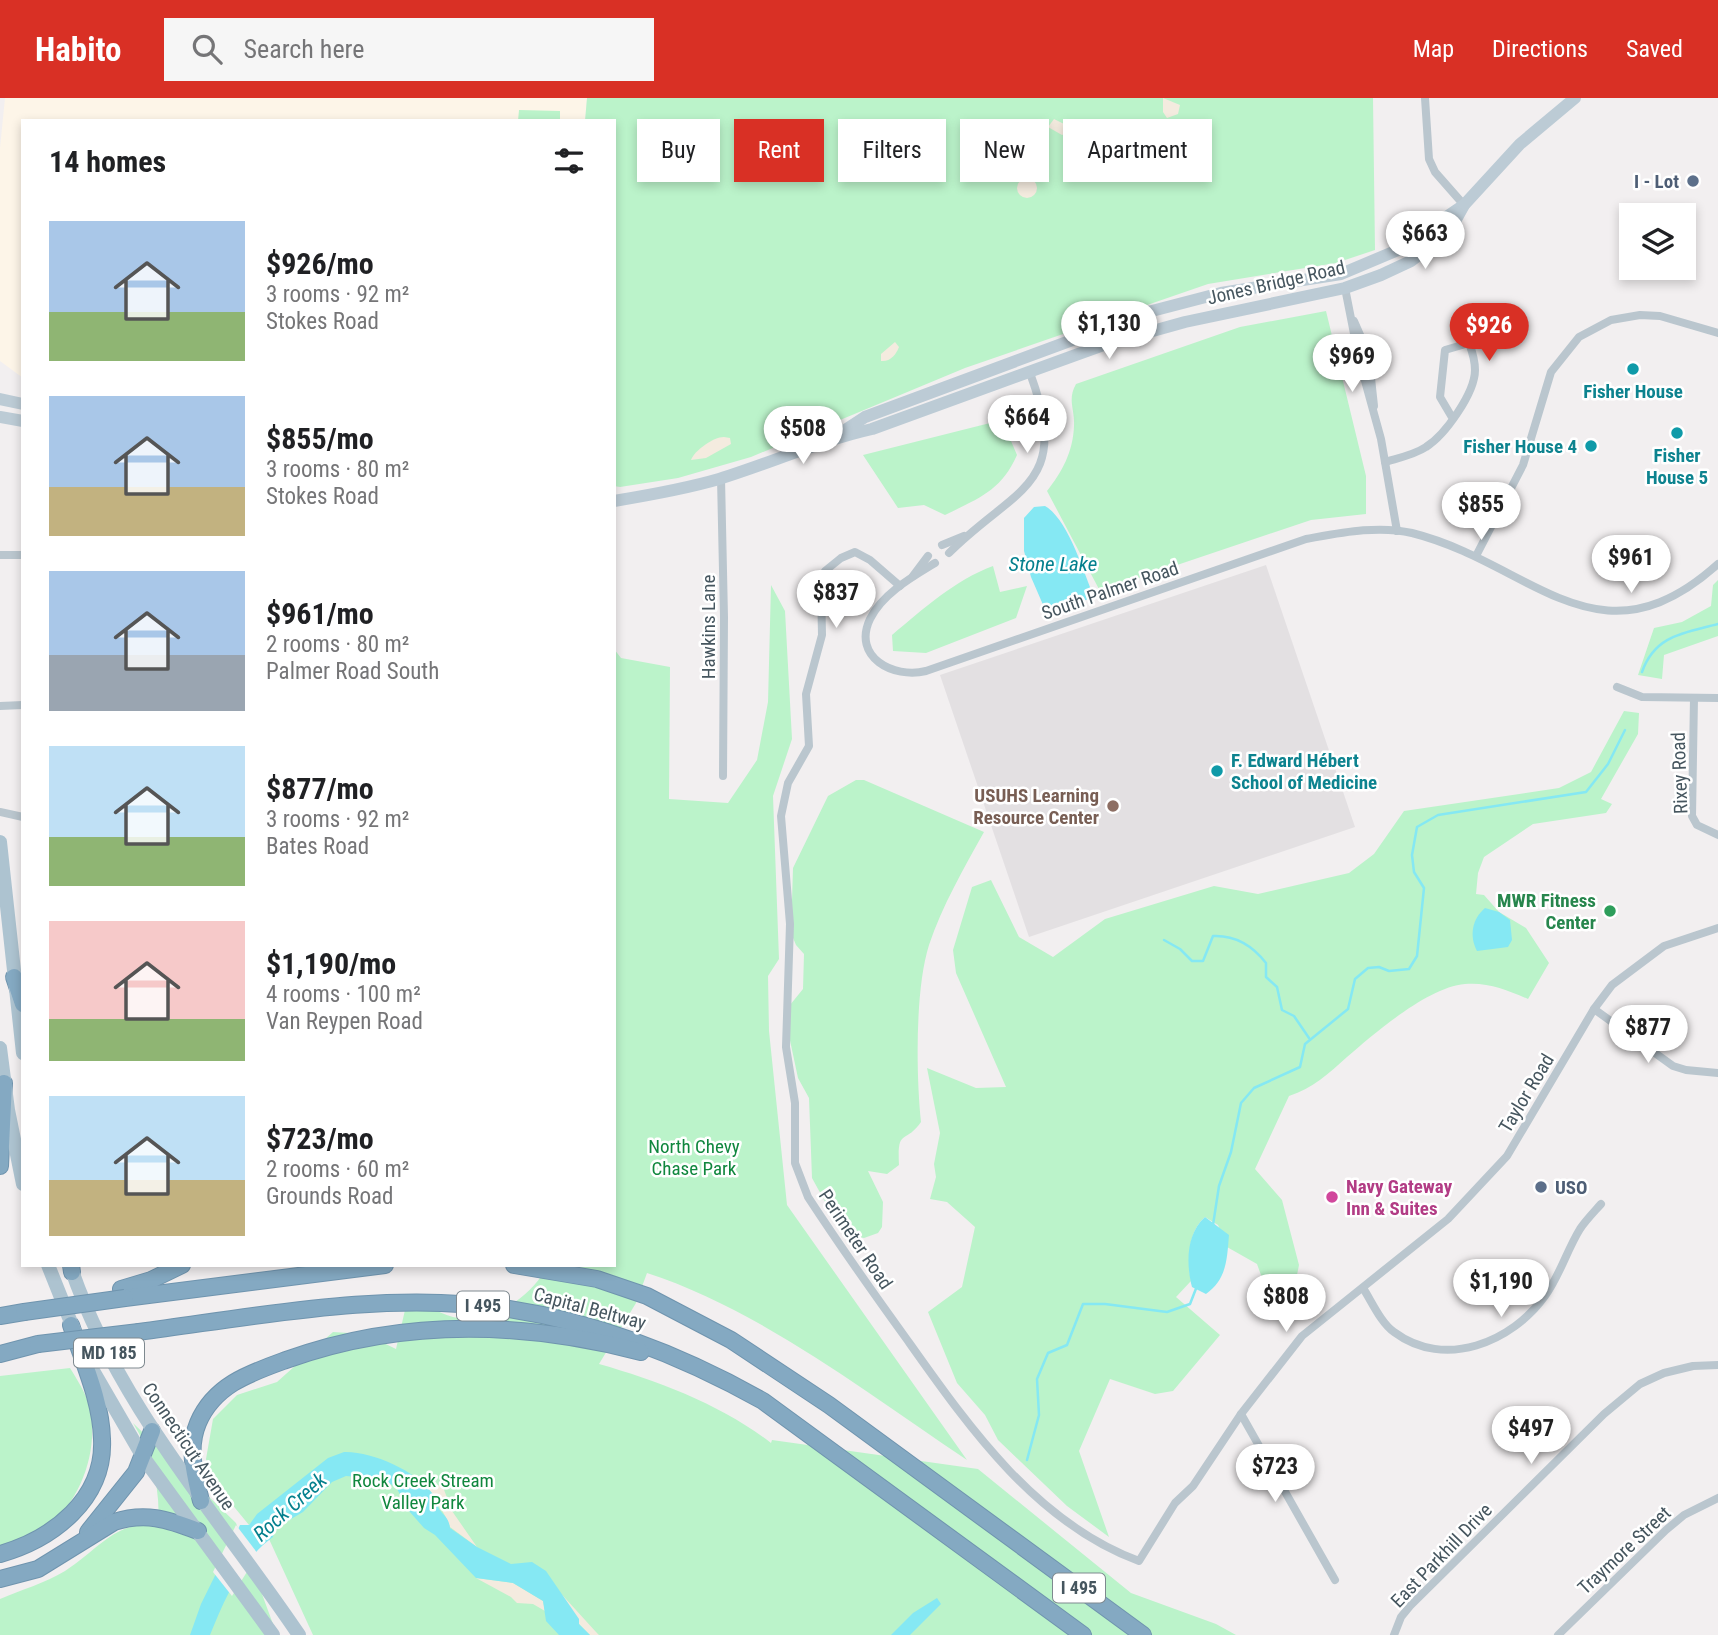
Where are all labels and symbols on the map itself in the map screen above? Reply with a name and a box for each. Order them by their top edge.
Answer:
place label: I - Lot [1634,170,1679,193]
marker: I - Lot [1685,173,1701,189]
pin: $663 [1384,212,1466,271]
street label: Jones Bridge Road [1205,255,1347,310]
pin: $1,130 [1052,302,1166,361]
pin: $926 [1448,303,1530,363]
pin: $969 [1311,334,1393,394]
marker: Fisher House [1625,361,1641,377]
place label: Fisher House [1583,380,1683,403]
pin: $664 [986,396,1068,455]
pin: $508 [762,406,844,466]
marker: Fisher House 5 [1669,425,1685,441]
place label: Fisher House 4 [1463,435,1577,458]
marker: Fisher House 4 [1583,438,1599,454]
place label: Fisher House 5 [1646,444,1708,489]
pin: $855 [1440,482,1522,542]
pin: $961 [1590,536,1672,595]
water label: Stone Lake [1009,552,1097,576]
street label: South Palmer Road [1039,556,1182,625]
pin: $837 [795,570,877,630]
street label: Hawkins Lane [697,575,720,679]
street label: Rixey Road [1667,732,1692,814]
place label: F. Edward Hébert School of Medicine [1231,749,1377,794]
marker: F. Edward Hébert School of Medicine [1209,763,1225,779]
place label: USUHS Learning Resource Center [973,784,1099,829]
marker: USUHS Learning Resource Center [1105,798,1121,814]
place label: MWR Fitness Center [1497,889,1596,934]
marker: MWR Fitness Center [1602,903,1618,919]
pin: $877 [1607,1006,1689,1065]
street label: Taylor Road [1494,1050,1559,1137]
park label: North Chevy Chase Park [648,1135,740,1180]
place label: Navy Gateway Inn & Suites [1346,1175,1453,1220]
place label: USO [1555,1176,1588,1199]
marker: USO [1533,1179,1549,1195]
street label: Perimeter Road [814,1185,897,1294]
marker: Navy Gateway Inn & Suites [1324,1189,1340,1205]
pin: $1,190 [1444,1260,1558,1319]
pin: $808 [1245,1274,1327,1334]
street label: Capital Beltway [531,1282,649,1335]
road number: I 495 [457,1292,509,1321]
road number: MD 185 [74,1338,144,1368]
street label: Connecticut Avenue [137,1378,240,1515]
pin: $497 [1490,1406,1572,1466]
pin: $723 [1234,1444,1316,1504]
water label: Rock Creek [248,1467,332,1546]
park label: Rock Creek Stream Valley Park [352,1469,494,1514]
street label: East Parkhill Drive [1386,1499,1497,1612]
street label: Traymore Street [1573,1501,1676,1599]
road number: I 495 [1053,1574,1105,1602]

